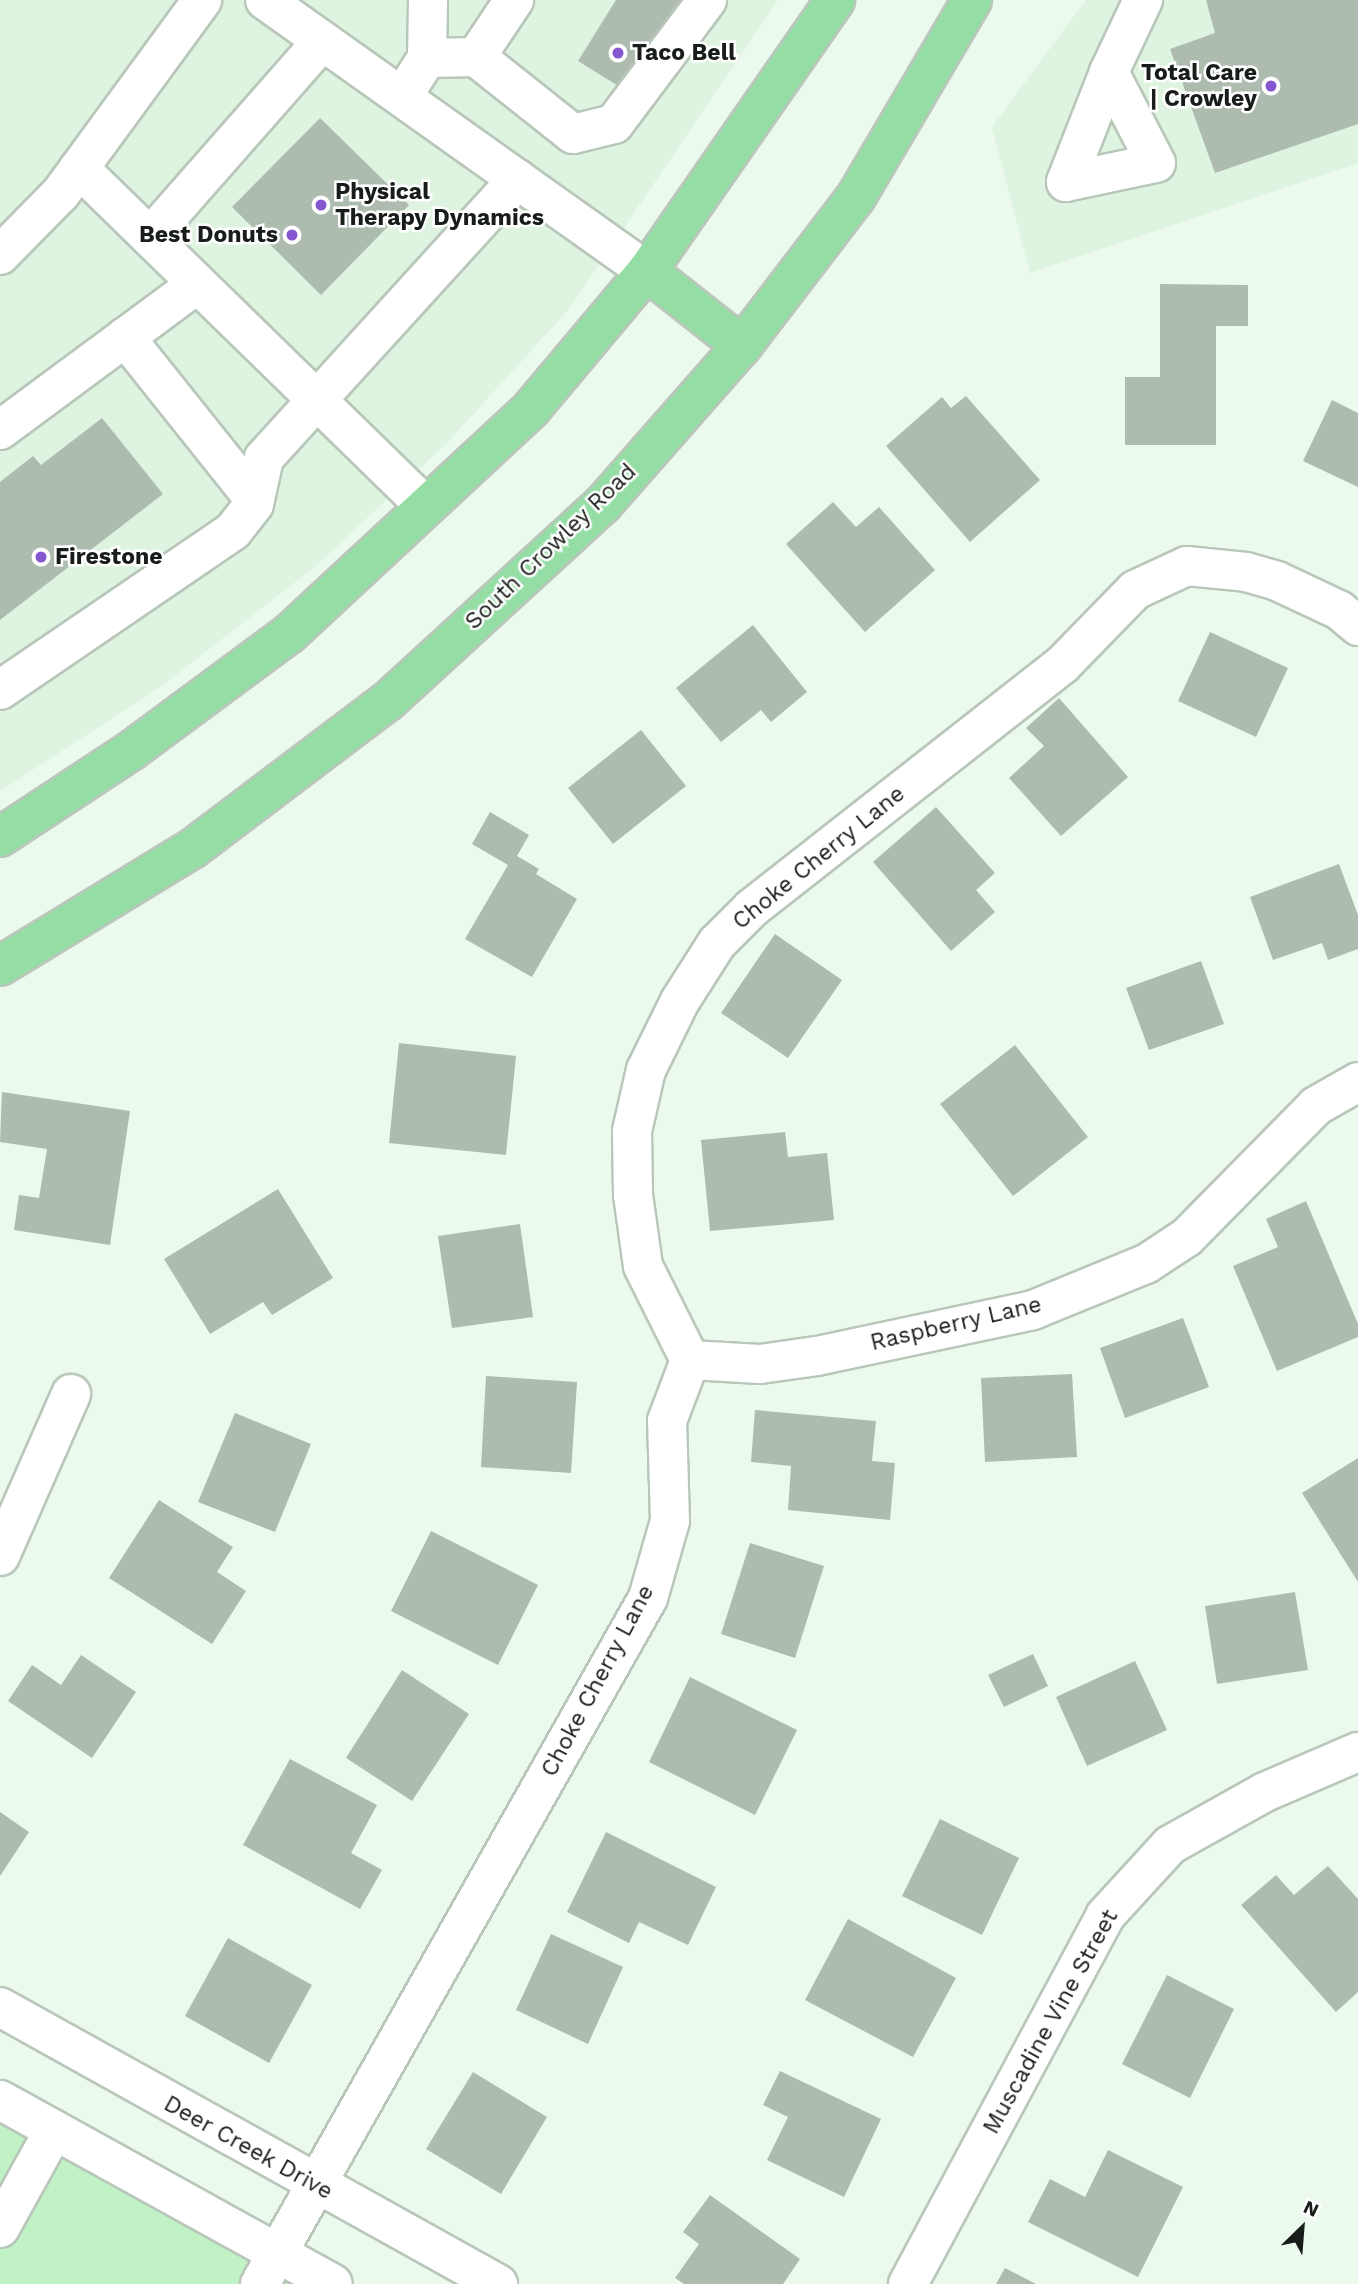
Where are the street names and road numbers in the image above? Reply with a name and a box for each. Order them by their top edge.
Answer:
street label: South Crowley Road [460,458,642,636]
street label: Choke Cherry Lane [727,780,911,936]
street label: Raspberry Lane [867,1291,1045,1357]
street label: Choke Cherry Lane [536,1580,660,1782]
street label: Muscadine Vine Street [978,1905,1124,2139]
street label: Deer Creek Drive [158,2090,338,2206]

